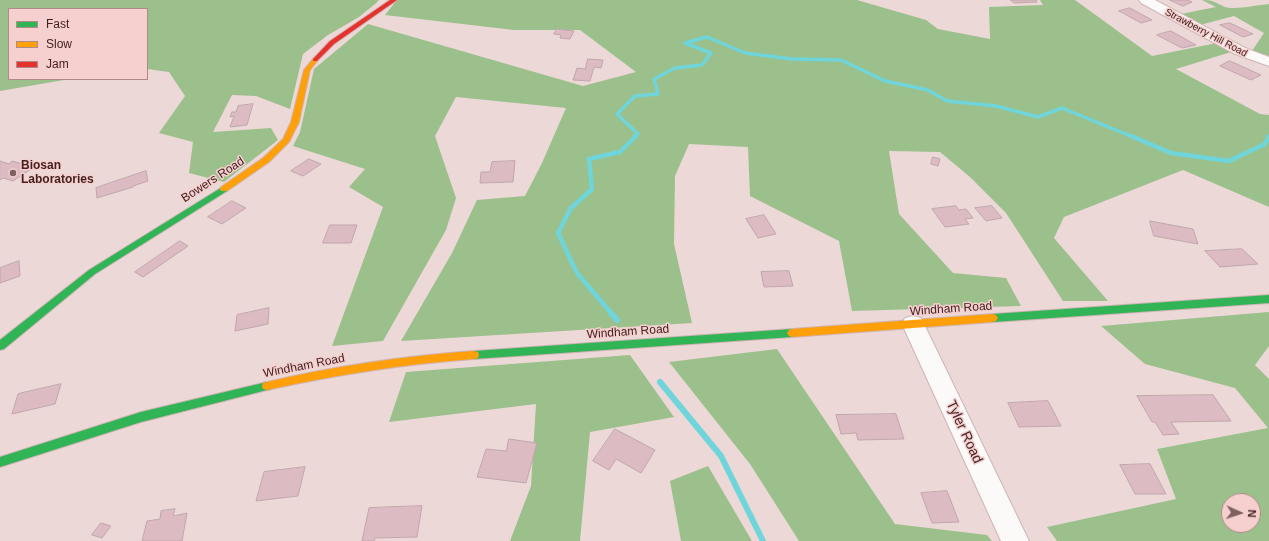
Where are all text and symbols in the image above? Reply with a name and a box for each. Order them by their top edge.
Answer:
street label: Strawberry Hill Road [1163,6,1249,60]
legend [8,8,148,80]
text: Fast [46,17,69,31]
text: Slow [46,37,72,51]
text: Jam [46,57,69,71]
street label: Bowers Road [179,154,247,206]
place label: Biosan Laboratories [21,159,94,187]
marker: Biosan Laboratories [8,168,18,178]
street label: Windham Road [909,299,993,319]
street label: Windham Road [586,322,670,342]
street label: Windham Road [262,351,346,381]
street label: Tyler Road [942,398,986,466]
north arrow [1221,493,1261,533]
text: N [1246,509,1258,518]

